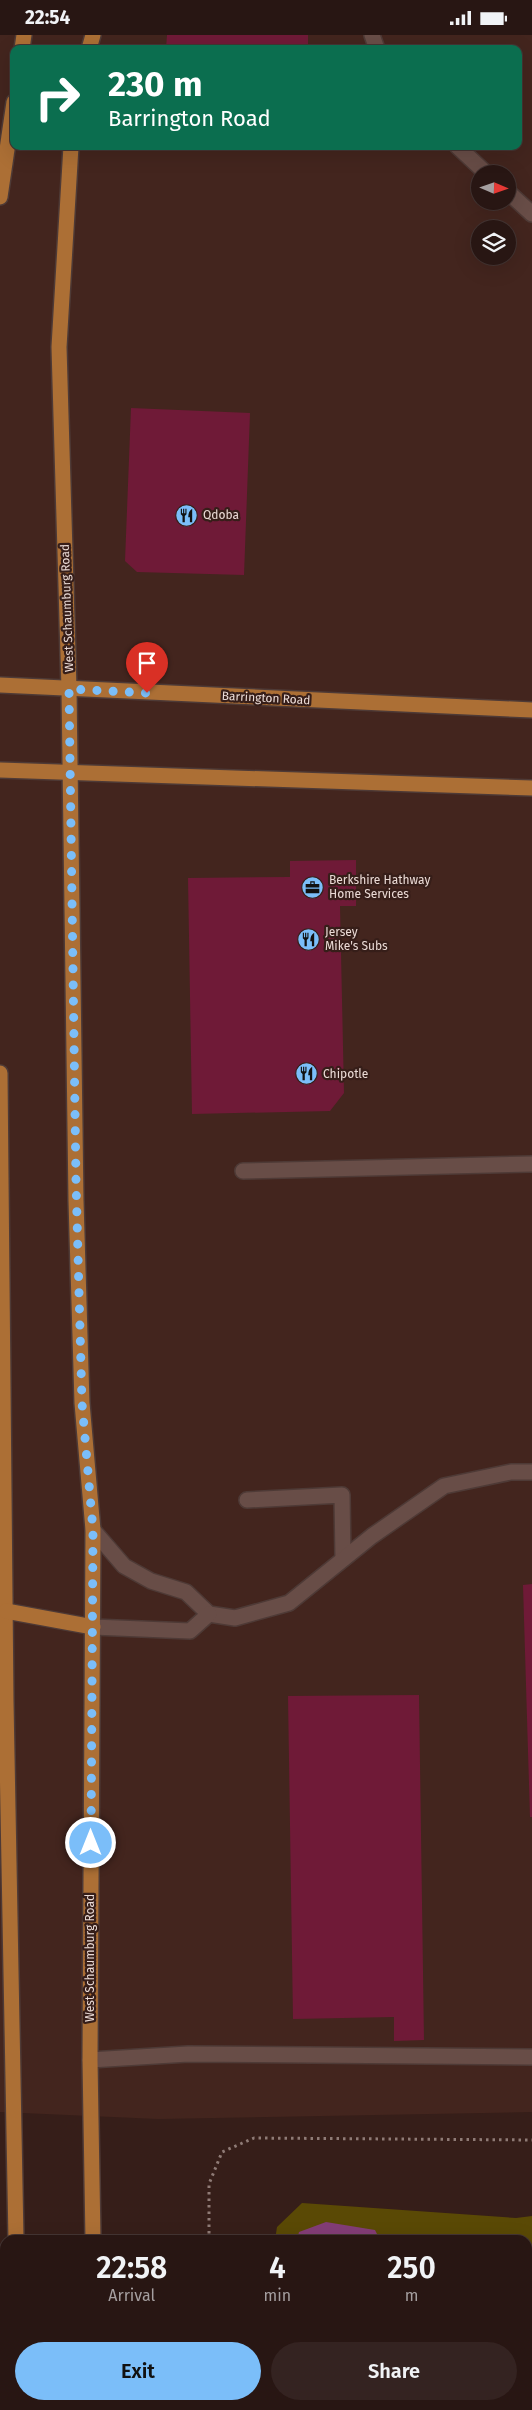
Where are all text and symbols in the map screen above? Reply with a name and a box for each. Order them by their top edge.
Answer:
text: 22:54 [25,6,70,29]
text: 230 m [108,63,202,105]
icon: right [25,65,90,130]
text: Barrington Road [108,105,271,132]
north arrow [471,165,516,210]
map controls [471,165,516,265]
button: layers [471,220,516,265]
restaurant icon: Qdoba [175,503,199,527]
place label: Qdoba [203,508,239,522]
street label: West Schaumburg Road [58,544,76,672]
pin [126,642,168,693]
icon: arrive [133,649,161,677]
street label: Barrington Road [221,689,311,707]
place label: Berkshire Hathway Home Services [329,873,430,901]
office icon: Berkshire Hathway Home Services [301,875,325,899]
place label: Jersey Mike's Subs [325,925,388,953]
restaurant icon: Jersey Mike's Subs [297,927,321,951]
restaurant icon: Chipotle [295,1062,319,1086]
place label: Chipotle [323,1067,368,1081]
position arrow [64,1816,116,1868]
street label: West Schaumburg Road [83,1894,97,2022]
text: 22:58 [96,2250,167,2286]
text: 4 [269,2250,286,2286]
text: 250 [387,2250,436,2286]
text: Arrival [108,2286,155,2305]
text: min [263,2286,291,2305]
text: m [405,2286,418,2305]
button: Exit [15,2342,261,2400]
button: Share [271,2342,517,2400]

